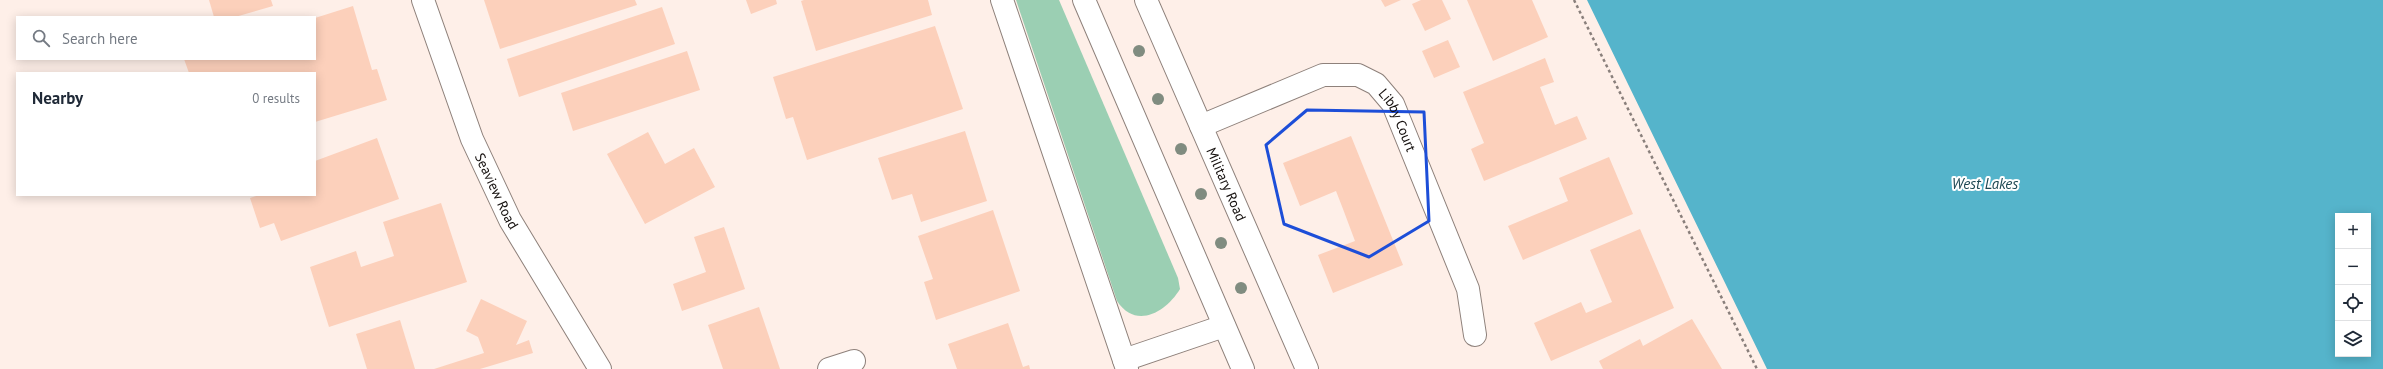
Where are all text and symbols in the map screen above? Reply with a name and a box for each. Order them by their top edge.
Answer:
search box [16,16,316,60]
icon: search [30,27,52,49]
text: Search here [62,29,138,48]
street label: Libby Court [1375,85,1420,154]
text: Nearby [32,87,83,109]
text: 0 results [252,90,300,107]
street label: Military Road [1202,145,1250,224]
street label: Seaview Road [471,150,523,233]
water label: West Lakes [1952,174,2018,193]
map controls [2335,213,2371,357]
button: + [2335,213,2371,249]
button: − [2335,249,2371,285]
button: locate [2335,285,2371,321]
button: layers [2335,321,2371,357]

